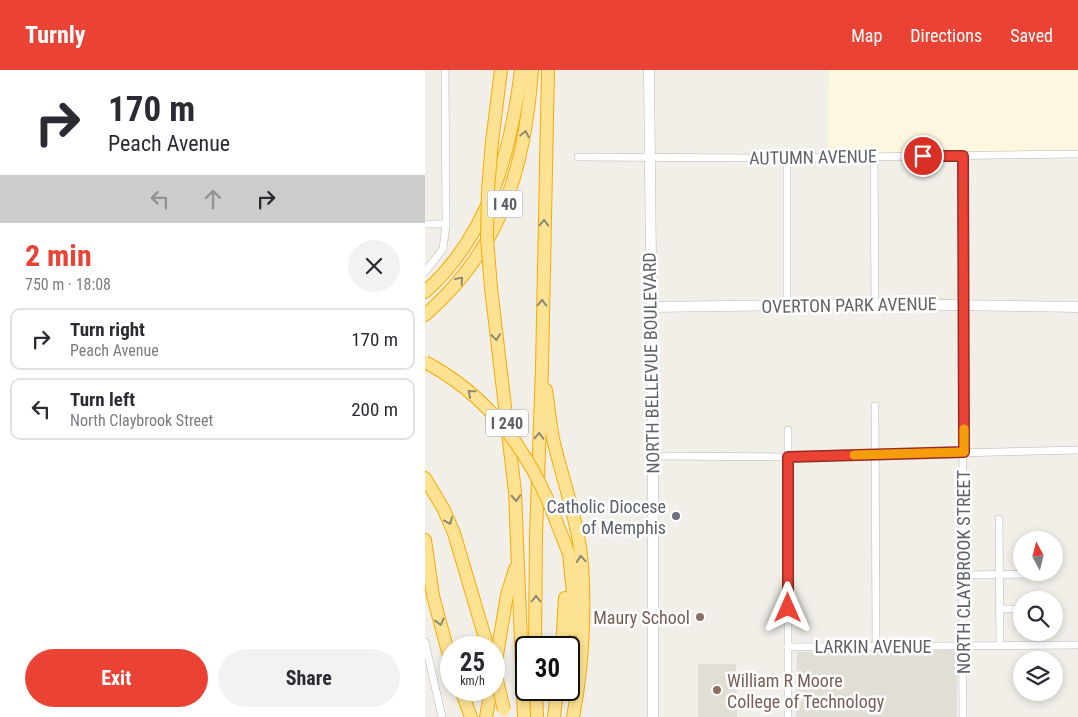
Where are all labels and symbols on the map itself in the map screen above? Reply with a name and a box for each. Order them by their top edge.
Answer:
one-way arrow [519,129,530,138]
pin [902,135,944,177]
street label: AUTUMN AVENUE [749,145,877,169]
road number: I 40 [487,190,523,218]
one-way arrow [539,219,549,226]
street label: NORTH BELLEVUE BOULEVARD [639,252,663,474]
one-way arrow [454,277,463,286]
street label: OVERTON PARK AVENUE [761,293,937,317]
one-way arrow [537,298,547,306]
one-way arrow [490,333,501,341]
one-way arrow [468,390,477,399]
road number: I 240 [486,409,528,436]
one-way arrow [534,432,544,440]
street label: NORTH CLAYBROOK STREET [953,470,974,674]
one-way arrow [510,495,521,503]
place label: Catholic Diocese of Memphis [547,496,666,538]
marker: Catholic Diocese of Memphis [670,510,682,522]
one-way arrow [443,516,454,525]
north arrow [1013,531,1063,581]
one-way arrow [576,555,587,563]
position arrow [761,581,813,633]
one-way arrow [531,595,541,602]
place label: Maury School [593,607,690,628]
marker: Maury School [694,611,706,623]
one-way arrow [434,618,444,626]
speed limit sign: 30 [515,636,580,701]
street label: LARKIN AVENUE [814,636,932,657]
place label: William R Moore College of Technology [727,670,885,712]
marker: William R Moore College of Technology [711,684,723,696]

